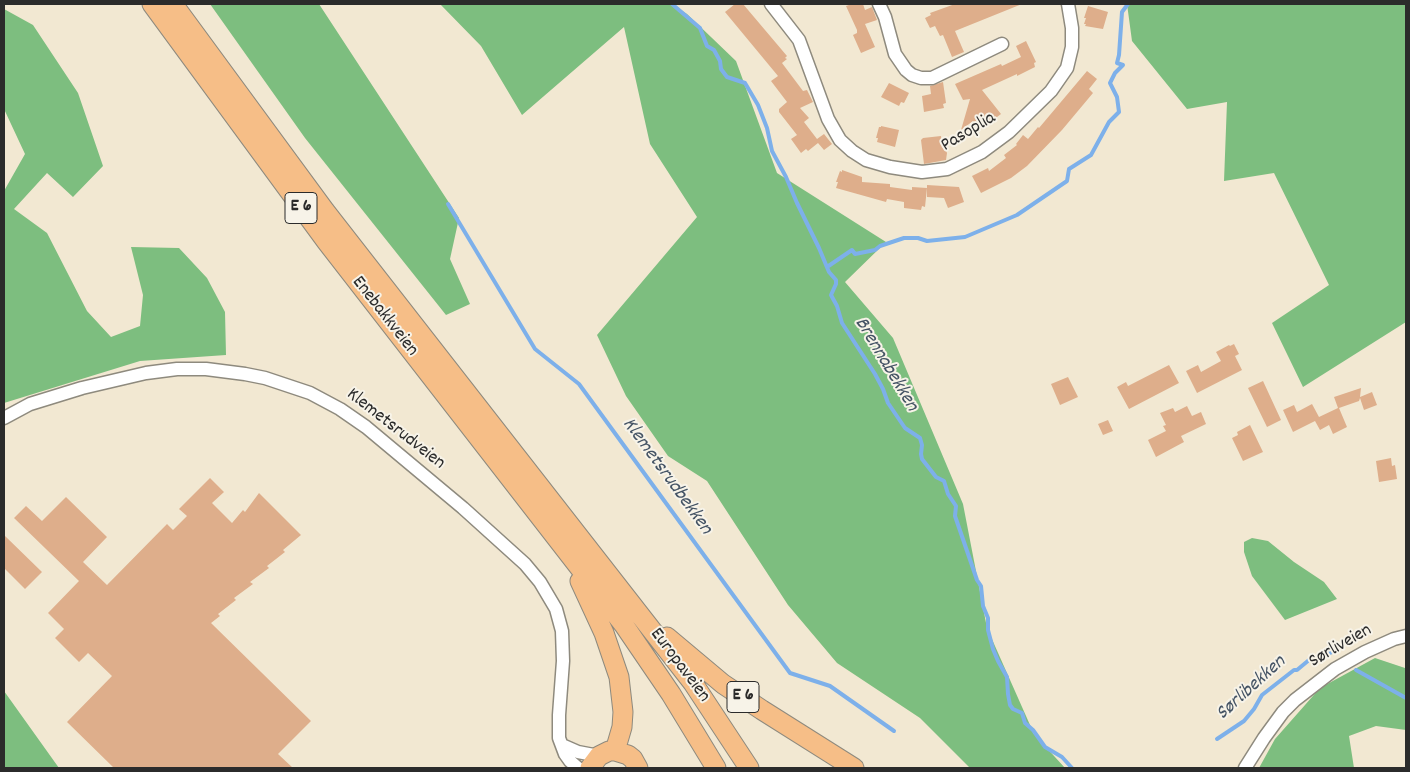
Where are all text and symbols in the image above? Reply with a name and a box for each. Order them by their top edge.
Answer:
street label: Pasoplia [938,108,1000,158]
road number: E 6 [285,192,317,224]
street label: Enebakkveien [346,272,422,362]
water label: Brennabekken [848,314,922,416]
street label: Klemetsrudveien [341,384,449,476]
water label: Klemetsrudbekken [616,414,716,540]
street label: Sørliveien [1306,620,1376,674]
street label: Europaveien [644,624,714,708]
water label: Sørlibekken [1212,651,1292,727]
road number: E 6 [727,682,759,712]

